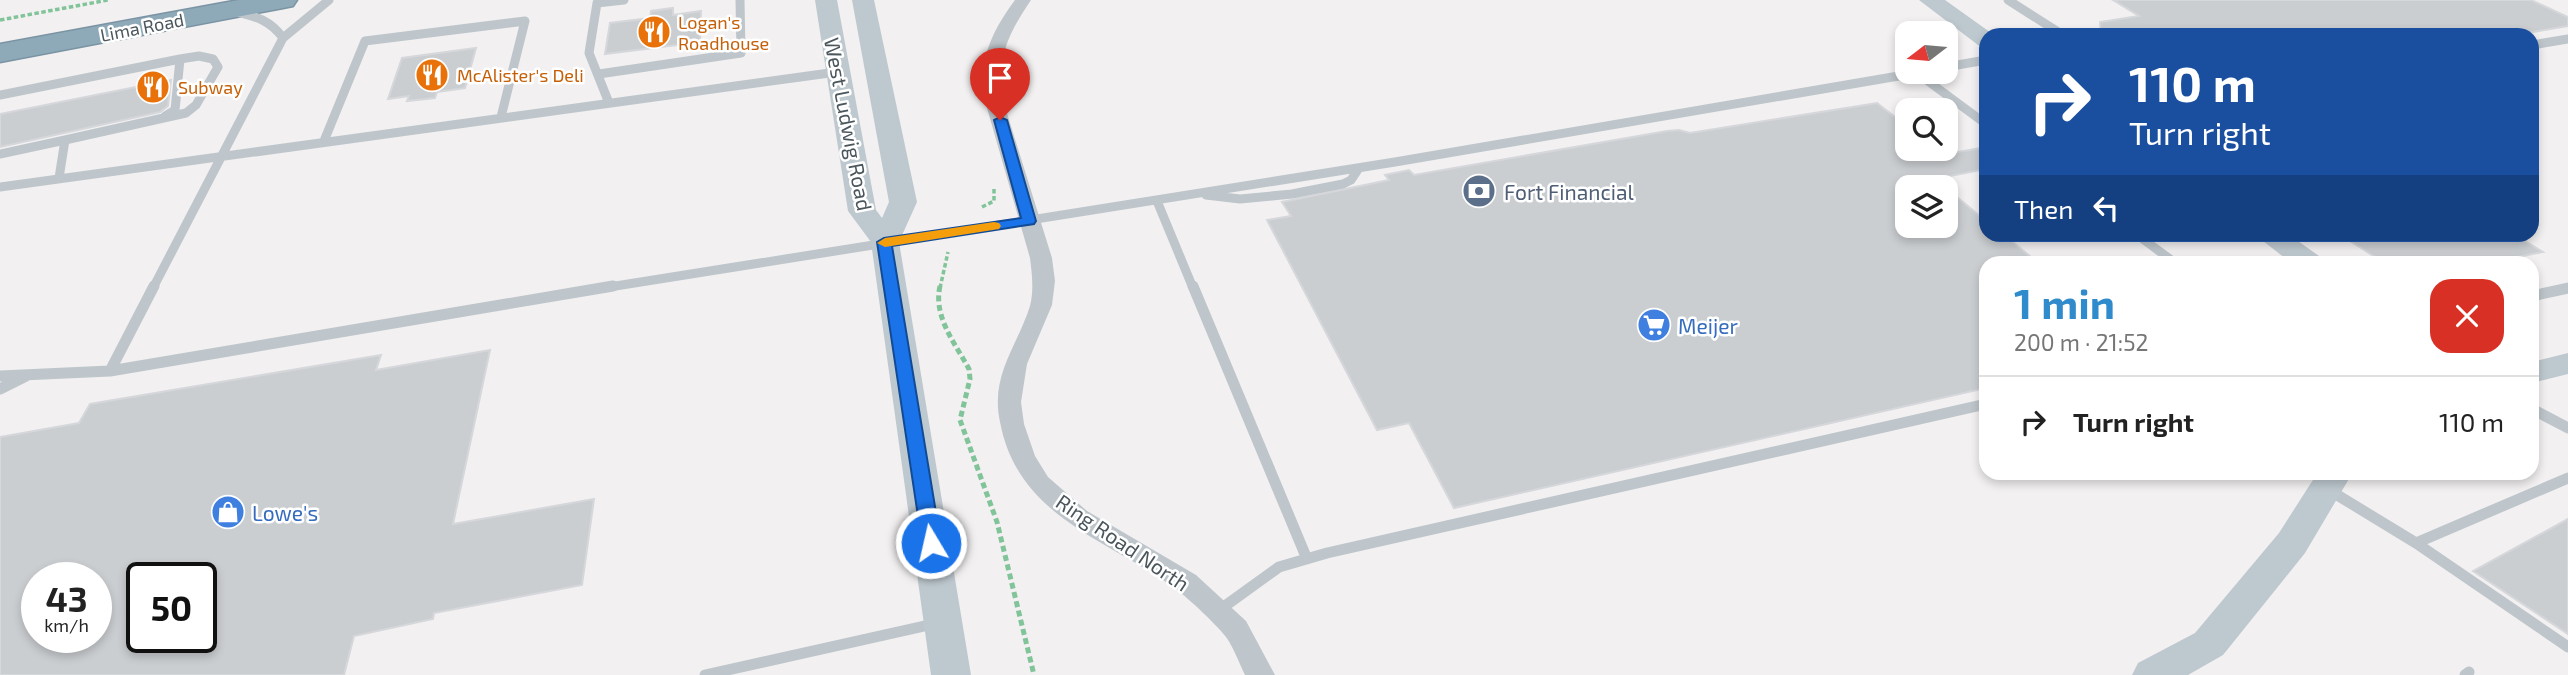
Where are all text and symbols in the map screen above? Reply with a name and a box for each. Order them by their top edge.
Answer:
street label: Lima Road [98,8,186,46]
place label: Logan's Roadhouse [678,11,769,54]
restaurant icon: Logan's Roadhouse [635,13,673,51]
north arrow [1895,21,1958,84]
map controls [1895,21,1958,238]
street label: West Ludwig Road [820,35,878,213]
pin [970,48,1030,120]
text: 110 m [2129,53,2256,112]
restaurant icon: McAlister's Deli [413,56,451,94]
icon: right [2014,56,2105,147]
icon: arrive [981,59,1019,97]
place label: McAlister's Deli [457,64,584,86]
restaurant icon: Subway [134,68,172,106]
place label: Subway [178,76,243,98]
button: search [1895,98,1958,161]
text: Turn right [2129,113,2271,151]
bank icon: Fort Financial [1460,172,1498,210]
button: layers [1895,175,1958,238]
place label: Fort Financial [1504,179,1634,204]
icon: left [2087,189,2125,227]
text: Then [2014,193,2073,224]
text: 1 min [2014,277,2115,327]
button: close [2430,279,2504,353]
supermarket icon: Meijer [1635,306,1673,344]
place label: Meijer [1678,313,1738,339]
text: 200 m · 21:52 [2014,328,2148,356]
icon: right [2014,403,2052,441]
text: Turn right [2073,406,2194,437]
text: 110 m [2439,406,2504,437]
street label: Ring Road North [1052,488,1194,596]
shop icon: Lowe's [209,493,247,531]
place label: Lowe's [252,500,318,525]
position arrow [894,506,968,580]
speed limit sign: 50 [126,562,217,653]
text: 43 [45,577,88,619]
text: km/h [44,614,89,636]

